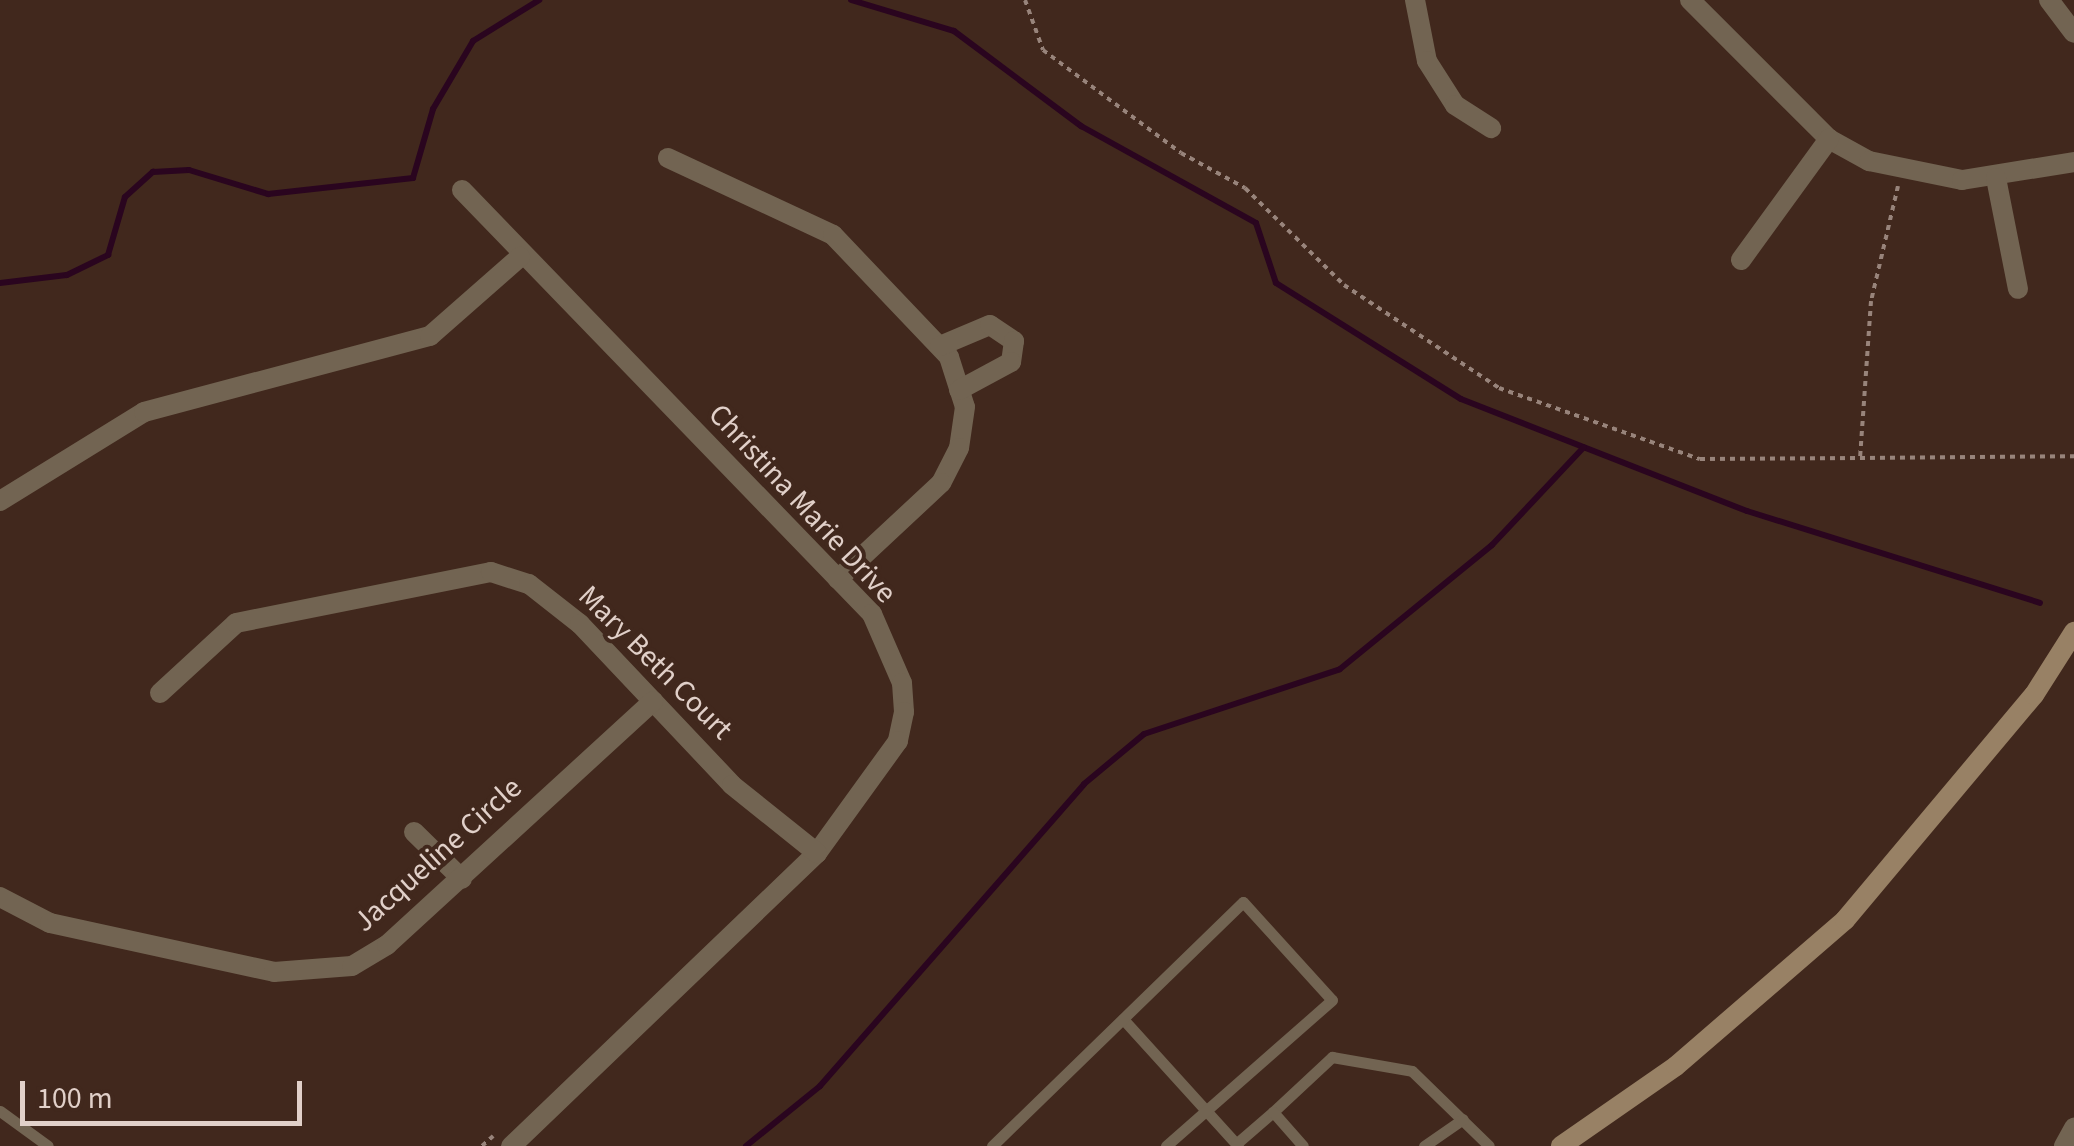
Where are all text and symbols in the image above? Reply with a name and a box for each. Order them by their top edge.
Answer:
street label: Christina Marie Drive [701,397,903,611]
street label: Mary Beth Court [570,578,740,748]
street label: Jacqueline Circle [347,770,529,940]
scale bar [25,1061,308,1123]
text: 100 m [37,1077,113,1120]

